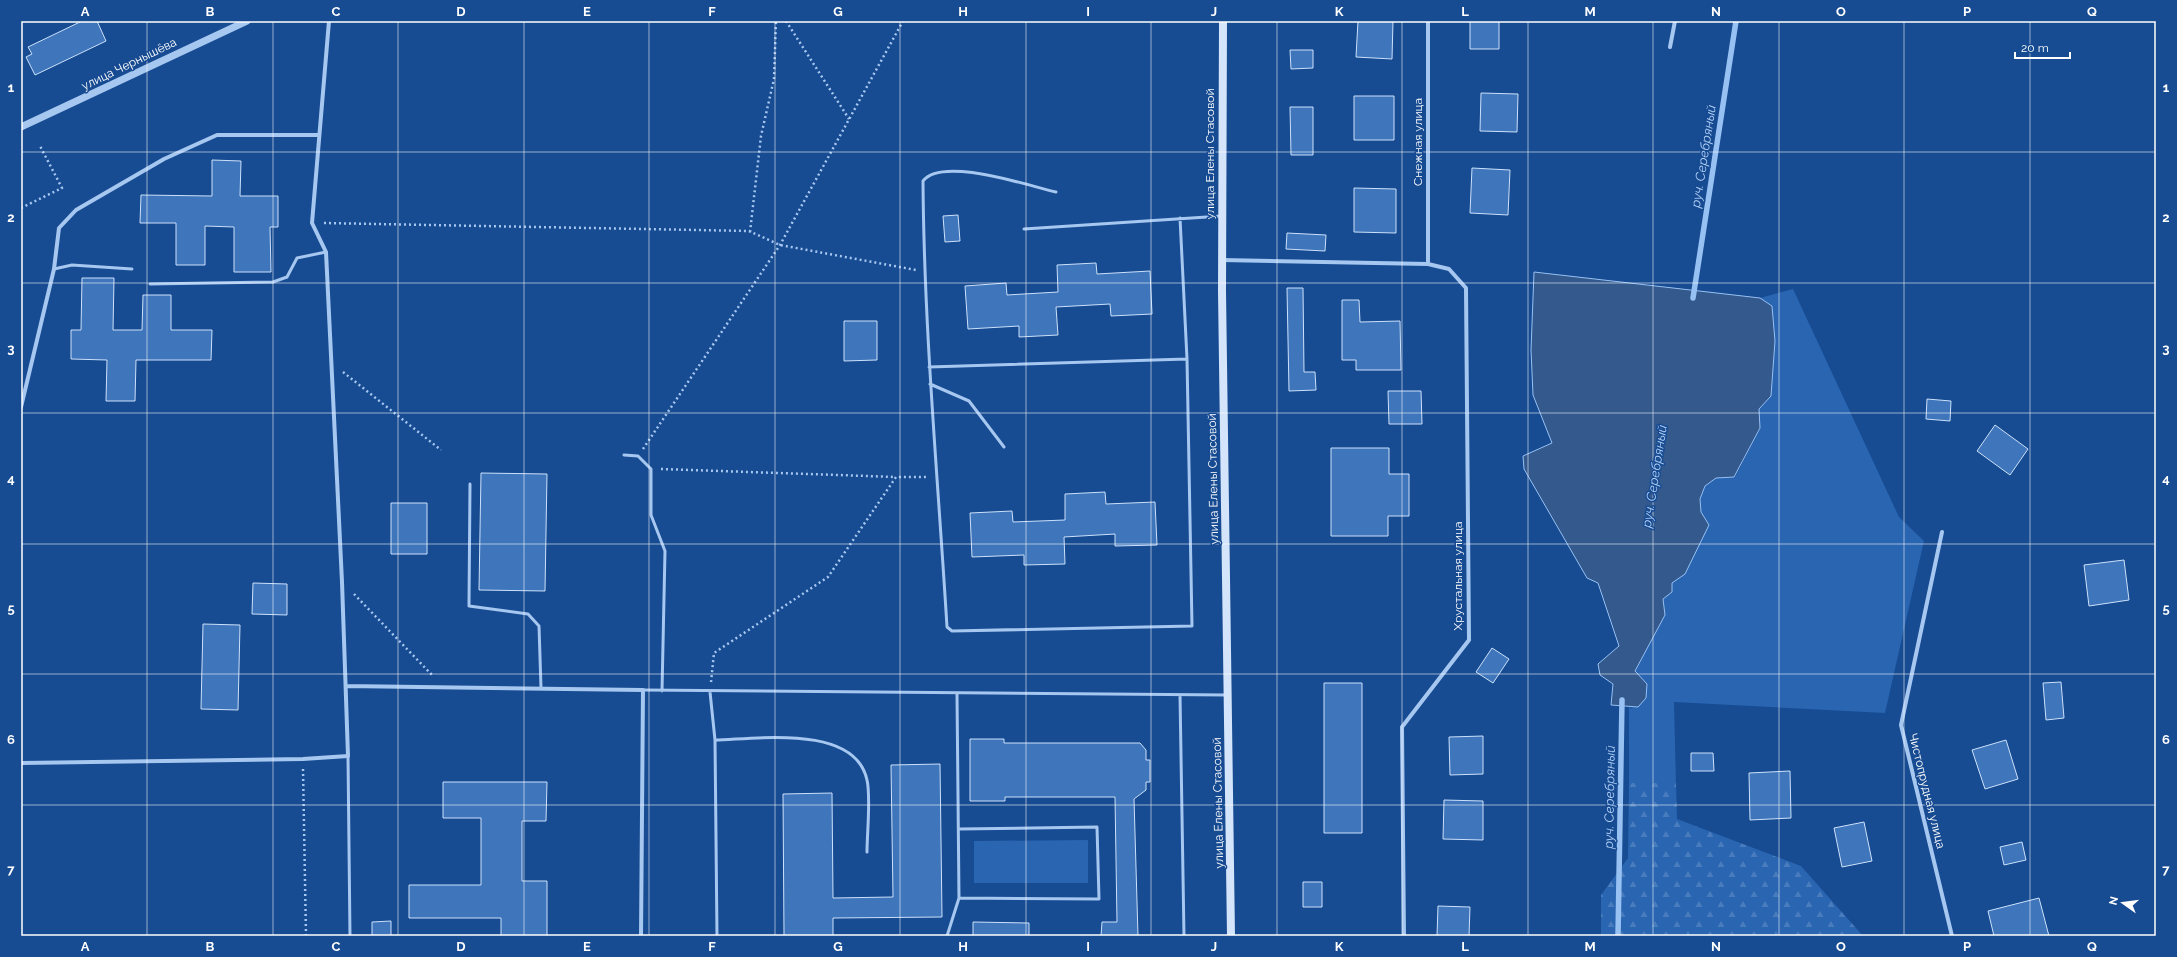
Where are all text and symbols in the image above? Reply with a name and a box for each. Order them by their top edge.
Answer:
text: A [81,4,90,19]
text: B [206,4,215,19]
text: C [332,4,341,19]
text: D [456,4,466,19]
text: E [583,4,591,19]
text: F [708,4,716,19]
text: G [833,4,843,19]
text: H [958,4,968,19]
text: I [1086,4,1090,19]
text: J [1211,4,1217,19]
text: K [1335,4,1344,19]
text: L [1461,4,1469,19]
text: M [1584,4,1596,19]
text: N [1711,4,1721,19]
text: O [1836,4,1846,19]
text: P [1963,4,1971,19]
text: Q [2087,4,2097,19]
scale bar [2015,34,2070,60]
street label: улица Чернышёва [79,35,179,93]
text: 20 m [2021,41,2049,55]
text: 1 [8,80,15,95]
text: 1 [2163,80,2170,95]
street label: улица Елены Стасовой [1203,88,1217,220]
street label: Снежная улица [1411,98,1425,186]
water label: руч. Серебряный [1688,104,1719,209]
text: 2 [7,210,15,225]
text: 2 [2162,210,2170,225]
text: 3 [7,341,15,356]
text: 3 [2162,341,2170,356]
street label: улица Елены Стасовой [1205,413,1221,545]
water label: руч. Серебряный [1639,424,1670,529]
text: 4 [7,471,15,486]
text: 4 [2162,471,2170,486]
street label: Хрустальная улица [1451,522,1465,631]
text: 5 [7,601,15,616]
text: 5 [2162,601,2170,616]
text: 6 [7,732,15,747]
street label: Чистопрудная улица [1906,732,1948,850]
text: 6 [2162,732,2170,747]
street label: улица Елены Стасовой [1210,737,1226,869]
water label: руч. Серебряный [1601,745,1618,850]
text: 7 [7,862,15,877]
text: 7 [2162,862,2170,877]
north arrow [2103,883,2143,923]
text: N [2106,895,2121,906]
text: A [81,939,90,954]
text: B [206,939,215,954]
text: C [332,939,341,954]
text: D [456,939,466,954]
text: E [583,939,591,954]
text: F [708,939,716,954]
text: G [833,939,843,954]
text: H [958,939,968,954]
text: I [1086,939,1090,954]
text: J [1211,939,1217,954]
text: K [1335,939,1344,954]
text: L [1461,939,1469,954]
text: M [1584,939,1596,954]
text: N [1711,939,1721,954]
text: O [1836,939,1846,954]
text: P [1963,939,1971,954]
text: Q [2087,939,2097,954]

